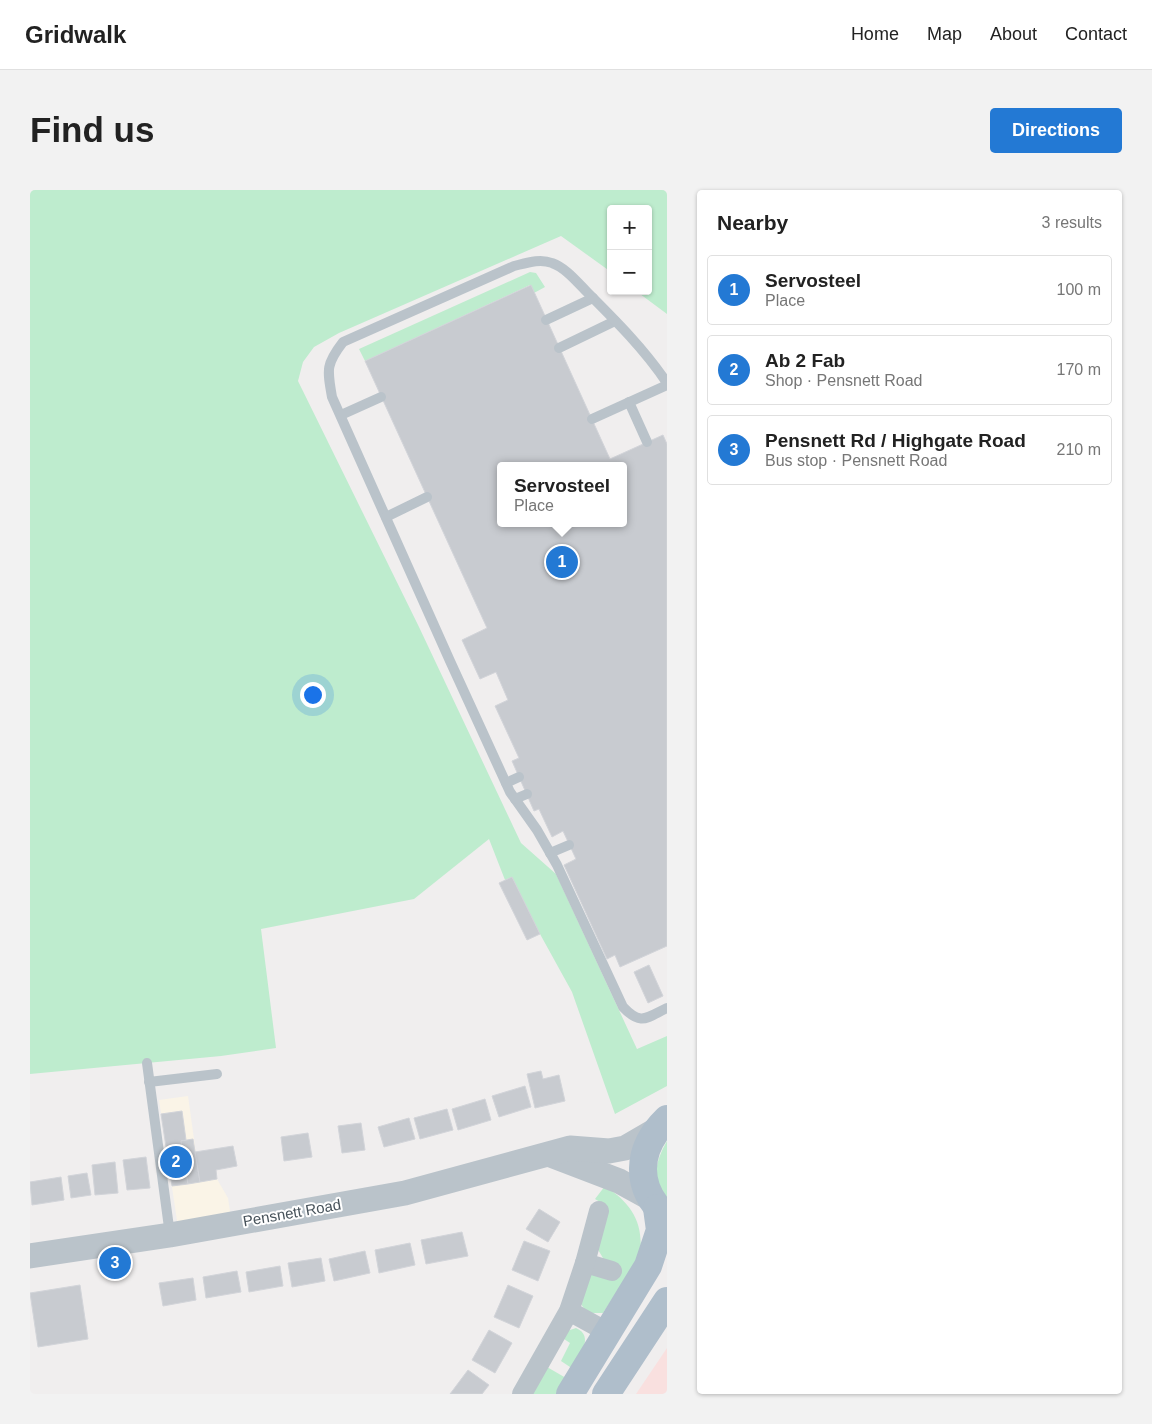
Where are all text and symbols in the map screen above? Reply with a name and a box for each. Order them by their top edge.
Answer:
text: Gridwalk [25,21,126,48]
text: Home [851,24,899,44]
text: Map [927,24,962,44]
text: About [990,24,1037,44]
text: Contact [1065,24,1127,44]
button: Directions [990,108,1122,153]
text: Find us [30,110,154,149]
map controls [607,205,652,295]
button: + [607,205,652,250]
text: Nearby [717,211,788,234]
text: 3 results [1042,214,1102,231]
button: − [607,250,652,295]
text: Servosteel [765,270,861,291]
text: 1 [730,281,738,298]
text: 100 m [1057,281,1101,298]
text: Place [765,292,805,309]
text: Ab 2 Fab [765,350,845,371]
text: 2 [730,361,738,378]
text: 170 m [1057,361,1101,378]
text: Shop · Pensnett Road [765,372,922,389]
text: Pensnett Rd / Highgate Road [765,430,1026,451]
text: 3 [730,441,738,458]
text: 210 m [1057,441,1101,458]
text: Bus stop · Pensnett Road [765,452,947,469]
popup [497,462,627,527]
text: Servosteel [514,475,610,496]
text: Place [514,497,554,514]
pin: 1 [546,543,578,581]
your location [300,682,326,708]
pin: 2 [160,1143,192,1181]
street label: Pensnett Road [242,1196,342,1229]
pin: 3 [99,1244,131,1282]

